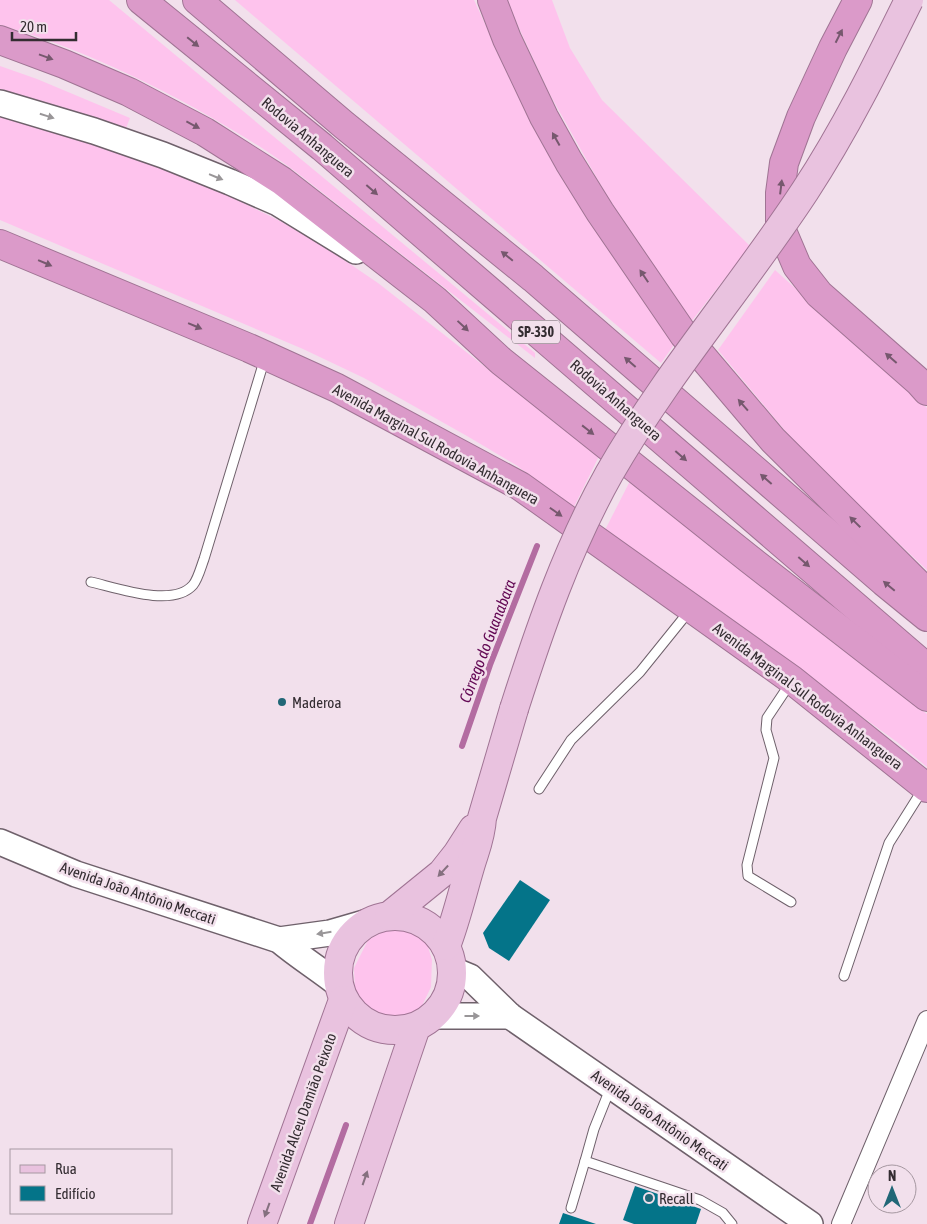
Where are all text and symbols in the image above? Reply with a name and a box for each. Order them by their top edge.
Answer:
scale bar [12,10,76,42]
text: 20 m [20,18,47,35]
one-way arrow [835,29,843,43]
one-way arrow [186,36,199,47]
one-way arrow [39,53,54,61]
street label: Rodovia Anhanguera [258,94,358,180]
one-way arrow [39,113,54,121]
one-way arrow [186,121,200,130]
one-way arrow [552,132,561,146]
one-way arrow [209,173,223,181]
one-way arrow [777,178,785,194]
one-way arrow [365,184,377,196]
one-way arrow [500,251,513,262]
one-way arrow [38,260,52,268]
one-way arrow [639,269,649,283]
one-way arrow [457,320,469,332]
road number: SP-330 [512,321,560,344]
one-way arrow [188,322,202,330]
one-way arrow [886,352,898,364]
street label: Rodovia Anhanguera [567,356,665,444]
one-way arrow [624,356,637,367]
street label: Avenida Marginal Sul Rodovia Anhanguera [330,380,542,508]
one-way arrow [737,398,748,411]
one-way arrow [581,425,594,436]
one-way arrow [674,450,686,462]
one-way arrow [760,474,773,485]
one-way arrow [549,507,563,517]
one-way arrow [849,516,861,528]
one-way arrow [797,556,809,568]
water label: Córrego do Guanabara [455,576,520,705]
one-way arrow [883,580,896,591]
street label: Avenida Marginal Sul Rodovia Anhanguera [710,619,906,773]
place label: Maderoa [292,694,341,711]
marker: Maderoa [276,696,288,708]
street label: Avenida João Antônio Meccati [58,858,218,928]
one-way arrow [437,865,449,877]
one-way arrow [315,930,331,938]
one-way arrow [464,1012,480,1020]
street label: Avenida Alceu Damião Peixoto [266,1031,340,1193]
street label: Avenida João Antônio Meccati [588,1066,732,1174]
legend [10,1149,172,1214]
text: Rua [55,1160,77,1177]
north arrow [867,1164,917,1214]
text: N [888,1168,896,1184]
one-way arrow [361,1170,369,1185]
text: Edifício [55,1185,96,1202]
place label: Recall [659,1190,694,1207]
marker: Recall [643,1192,655,1204]
one-way arrow [263,1203,271,1218]

